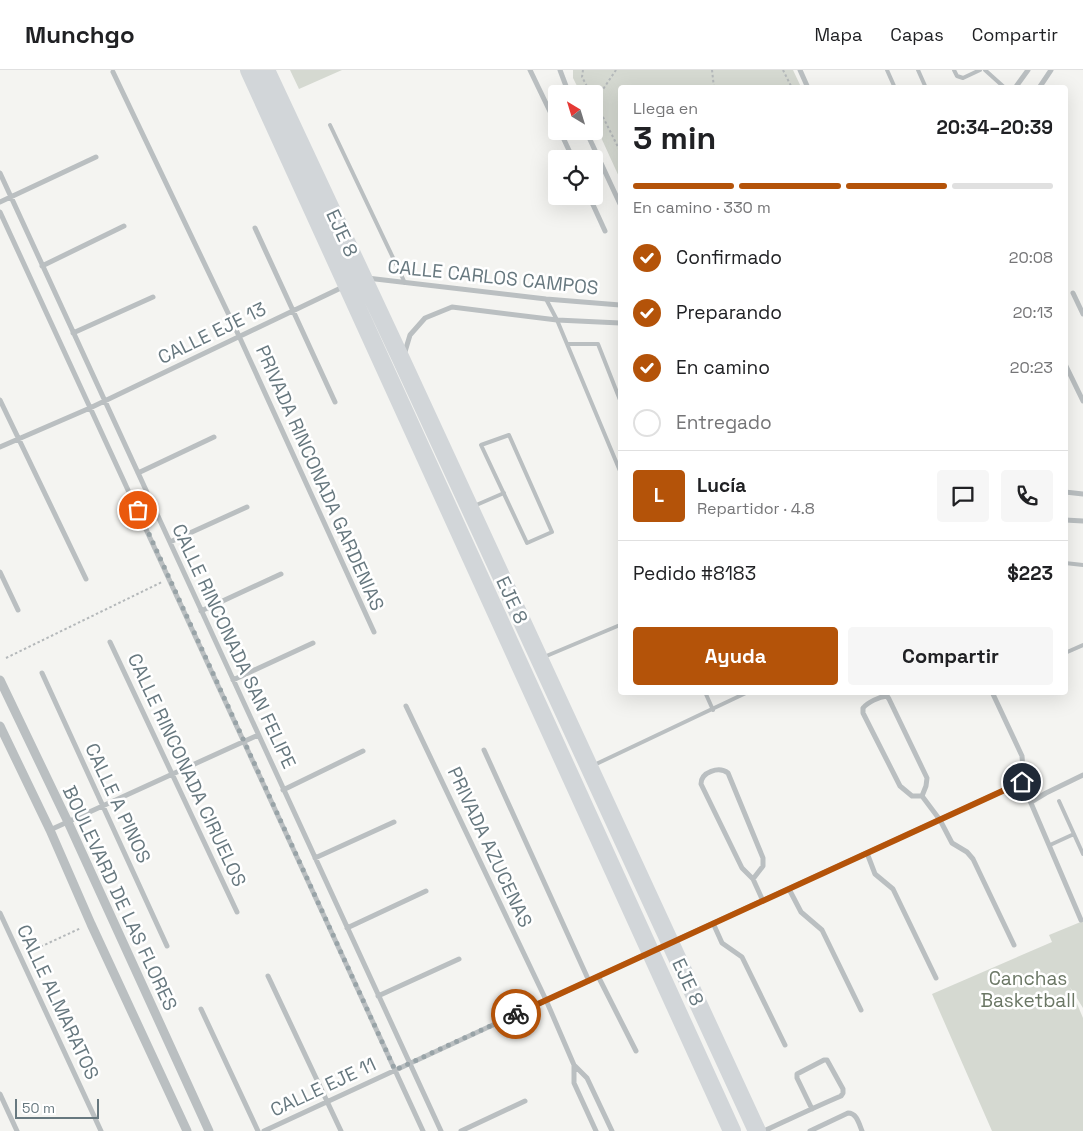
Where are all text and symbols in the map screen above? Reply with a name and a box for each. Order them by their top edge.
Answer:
text: Munchgo [25,19,135,50]
text: Mapa [814,23,862,46]
text: Capas [890,23,944,46]
text: Compartir [972,23,1058,46]
north arrow [548,85,602,140]
map controls [548,85,603,205]
text: Llega en [633,98,698,119]
text: 20:34–20:39 [936,115,1053,140]
text: 3 min [633,118,716,158]
button: locate [548,150,603,205]
text: En camino · 330 m [633,197,771,218]
street label: EJE 8 [320,205,364,261]
icon: check [633,244,661,272]
text: Confirmado [676,245,782,270]
text: 20:08 [1009,247,1053,268]
street label: CALLE CARLOS CAMPOS [386,253,600,301]
street label: CALLE EJE 13 [154,296,270,370]
icon: check [633,299,661,327]
text: Preparando [676,300,782,325]
text: 20:13 [1013,302,1053,323]
street label: PRIVADA RINCONADA GARDENIAS [250,341,390,615]
icon: check [633,354,661,382]
text: En camino [676,355,770,380]
text: 20:23 [1010,357,1053,378]
text: Entregado [676,410,772,435]
button: chat [937,470,989,522]
button: phone [1001,470,1053,522]
text: Lucía [697,473,746,498]
text: L [654,483,664,508]
pin [117,489,159,531]
icon: bag [124,496,152,524]
text: Repartidor · 4.8 [697,498,815,519]
street label: CALLE RINCONADA SAN FELIPE [166,520,302,772]
text: Pedido #8183 [633,561,756,586]
text: $223 [1007,561,1053,586]
street label: EJE 8 [490,572,534,628]
button: Ayuda [633,627,838,685]
button: Compartir [848,627,1053,685]
street label: CALLE RINCONADA CIRUELOS [122,649,252,891]
street label: CALLE A PINOS [79,739,157,867]
pin [1001,761,1043,803]
street label: PRIVADA AZUCENAS [442,763,538,931]
icon: home [1008,768,1036,796]
street label: BOULEVARD DE LAS FLORES [57,781,183,1015]
street label: CALLE ALMARATOS [11,920,105,1084]
street label: EJE 8 [666,954,710,1010]
park label: Canchas Basketball [980,966,1076,1013]
courier [491,989,541,1039]
icon: bike [502,1000,530,1028]
street label: CALLE EJE 11 [266,1052,380,1122]
scale bar [15,1096,99,1119]
text: 50 m [22,1099,55,1117]

